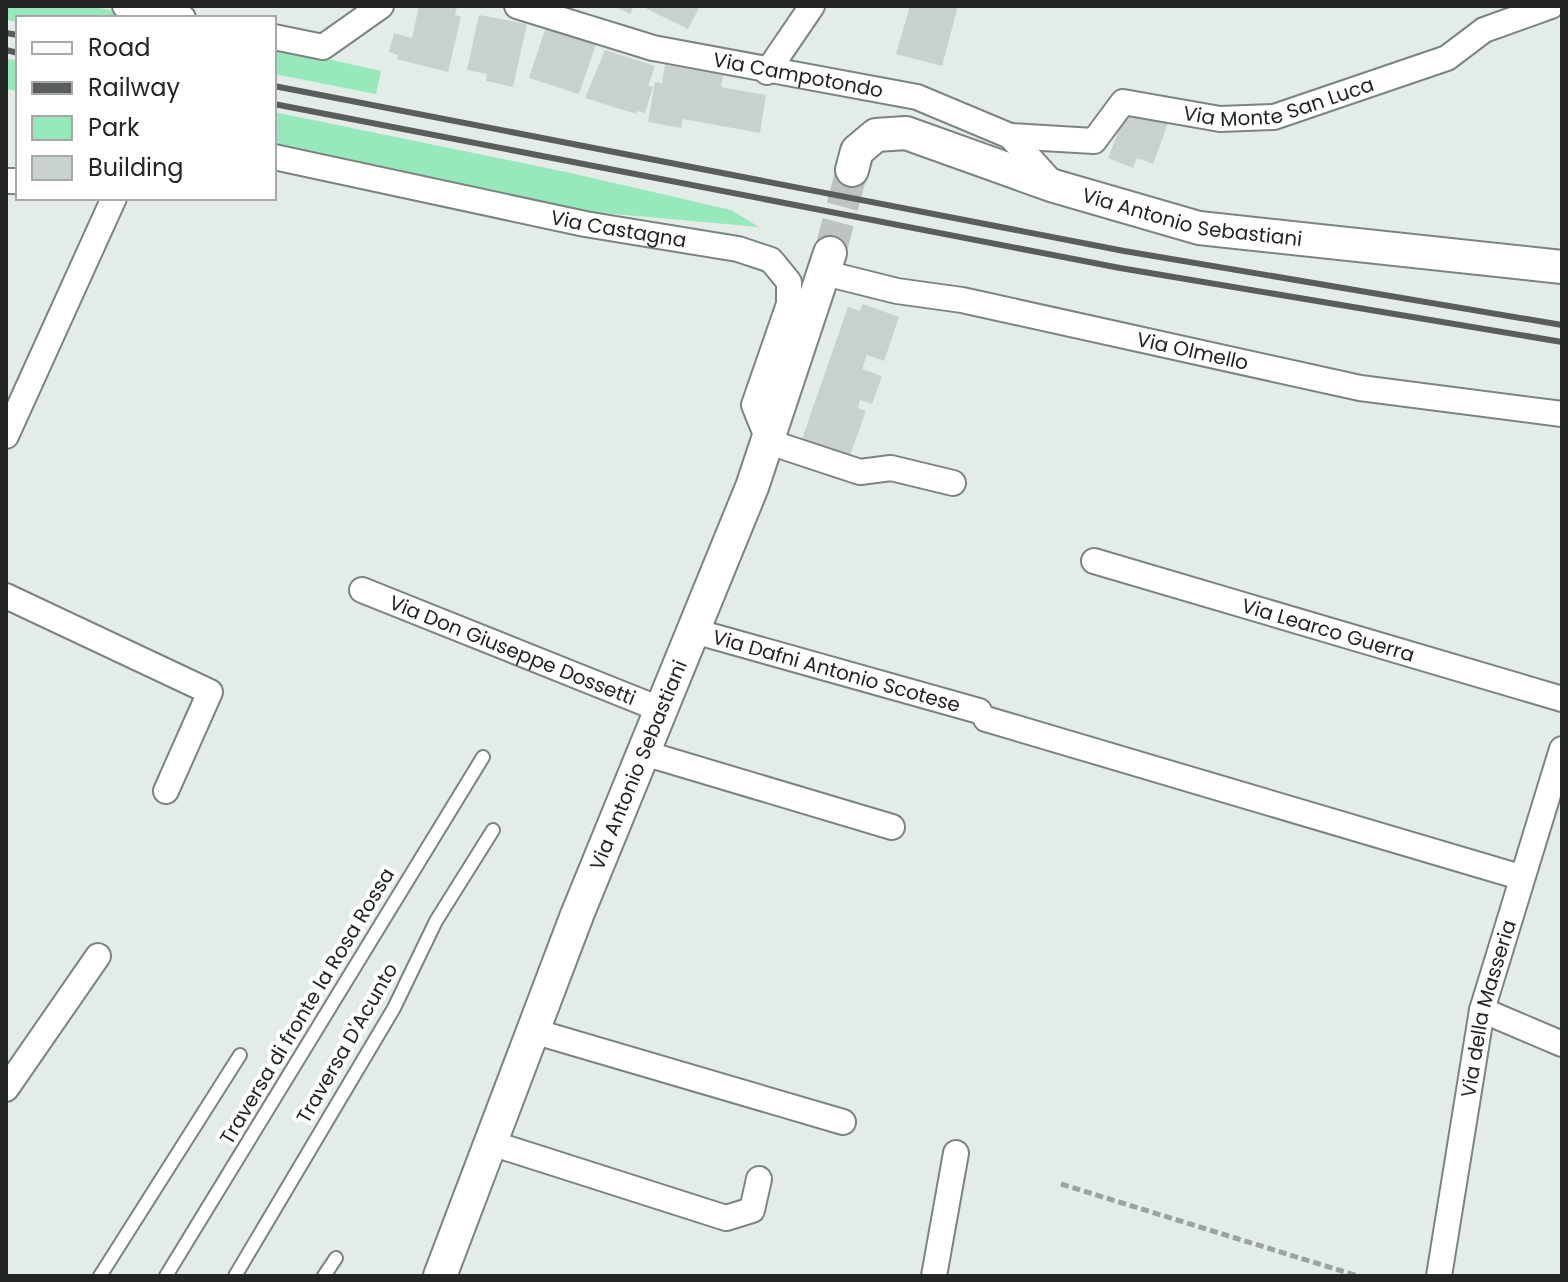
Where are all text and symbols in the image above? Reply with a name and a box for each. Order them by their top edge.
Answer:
legend [16,16,276,200]
text: Road [88,31,150,64]
street label: Via Campotondo [711,45,886,104]
street label: Via Monte San Luca [1181,70,1378,133]
text: Railway [88,71,181,104]
text: Park [88,111,140,144]
text: Building [88,151,184,184]
street label: Via Antonio Sebastiani [1079,181,1304,253]
street label: Via Castagna [548,203,689,254]
street label: Via Olmello [1134,325,1251,377]
street label: Via Don Giuseppe Dossetti [385,588,640,712]
street label: Via Learco Guerra [1238,591,1418,669]
street label: Via Dafni Antonio Scotese [709,623,964,719]
street label: Via Antonio Sebastiani [583,656,694,874]
street label: Traversa di fronte la Rosa Rossa [213,862,401,1150]
street label: Via della Masseria [1454,916,1523,1100]
street label: Traversa D'Acunto [290,958,404,1128]

